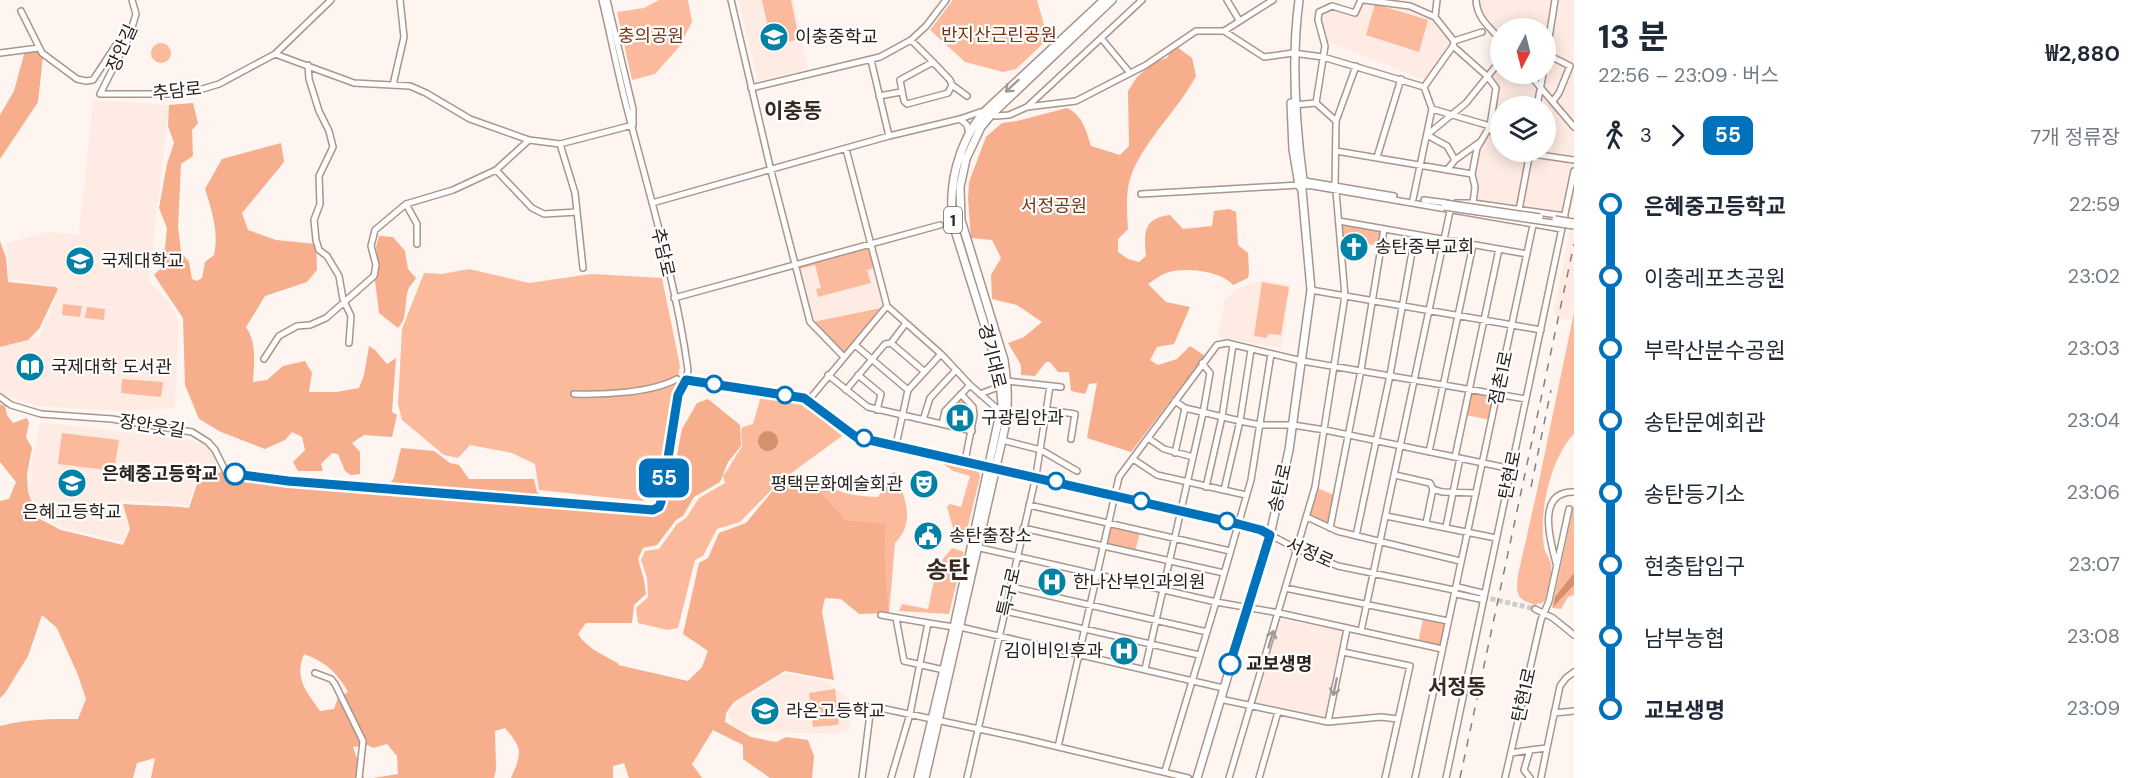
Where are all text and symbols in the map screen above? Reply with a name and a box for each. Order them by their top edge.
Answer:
text: 13 분 [1598,15,1668,58]
north arrow [1490,18,1556,84]
map controls [1490,18,1556,162]
street label: 장안길 [101,20,143,76]
school or university icon: 이충중학교 [758,21,790,53]
park label: 반지산근린공원 [941,23,1057,47]
park label: 충의공원 [618,24,684,48]
place label: 이충중학교 [795,25,878,49]
text: ₩2,880 [2046,39,2120,68]
text: 22:56 – 23:09 · 버스 [1598,62,1779,88]
street label: 추담로 [151,76,203,106]
one-way arrow [1004,78,1019,93]
button: layers [1490,96,1556,162]
district label: 이충동 [764,97,822,125]
icon: walk [1598,119,1631,152]
icon: forward [1661,119,1694,152]
text: 55 [1715,121,1741,149]
text: 3 [1640,122,1652,148]
text: 7개 정류장 [2030,124,2120,150]
text: 22:59 [2069,191,2120,217]
text: 은혜중고등학교 [1644,192,1786,221]
park label: 서정공원 [1021,194,1087,218]
road number: 1 [944,207,962,233]
street label: 추담로 [646,225,680,279]
church icon: 송탄중부교회 [1338,231,1370,263]
place label: 송탄중부교회 [1375,235,1474,259]
school or university icon: 국제대학교 [64,245,96,277]
place label: 국제대학교 [101,249,184,273]
text: 23:02 [2068,263,2120,289]
text: 이충레포츠공원 [1644,264,1786,293]
street label: 경기대로 [972,321,1012,391]
text: 23:03 [2067,335,2120,361]
text: 부락산분수공원 [1644,336,1786,365]
street label: 점촌1로 [1484,348,1518,408]
library icon: 국제대학 도서관 [14,351,46,383]
place label: 국제대학 도서관 [51,355,172,379]
unlabelled marker [705,375,723,393]
unlabelled marker [776,386,794,404]
hospital icon: 구광림안과 [944,402,976,434]
place label: 구광림안과 [981,406,1064,430]
text: 23:04 [2067,407,2120,433]
text: 송탄문예회관 [1644,408,1765,437]
street label: 장안웃길 [117,409,187,443]
unlabelled marker [855,429,873,447]
street label: 탄현로 [1493,448,1527,502]
line badge: 55 [637,458,691,498]
street label: 송탄로 [1263,461,1297,515]
place label: 은혜중고등학교 [102,462,218,486]
marker: 은혜중고등학교 [224,463,246,485]
text: 55 [651,464,677,492]
school or university icon: 은혜고등학교 [56,467,88,499]
theatre icon: 평택문화예술회관 [908,468,940,500]
place label: 평택문화예술회관 [771,472,903,496]
unlabelled marker [1047,472,1065,490]
text: 23:06 [2066,479,2120,505]
text: 송탄등기소 [1644,480,1745,509]
unlabelled marker [1132,492,1150,510]
place label: 은혜고등학교 [22,500,122,524]
unlabelled marker [1218,512,1236,530]
public building icon: 송탄출장소 [912,520,944,552]
place label: 송탄출장소 [949,524,1032,548]
street label: 서정로 [1282,532,1338,574]
text: 23:07 [2069,551,2120,577]
text: 현충탑입구 [1644,552,1745,581]
district label: 송탄 [926,554,970,585]
street label: 특구로 [992,565,1026,619]
hospital icon: 한나산부인과의원 [1036,566,1068,598]
place label: 한나산부인과의원 [1073,570,1205,594]
text: 23:08 [2067,623,2120,649]
text: 남부농협 [1644,624,1725,653]
one-way arrow [1266,630,1277,649]
hospital icon: 김이비인후과 [1108,635,1140,667]
place label: 김이비인후과 [1004,639,1103,663]
place label: 교보생명 [1246,652,1312,676]
marker: 교보생명 [1219,653,1241,675]
street label: 탄현1로 [1506,665,1542,725]
district label: 서정동 [1428,673,1486,701]
one-way arrow [1329,677,1340,696]
school or university icon: 라온고등학교 [749,695,781,727]
text: 23:09 [2066,695,2120,721]
text: 교보생명 [1644,696,1725,725]
place label: 라온고등학교 [786,699,885,723]

